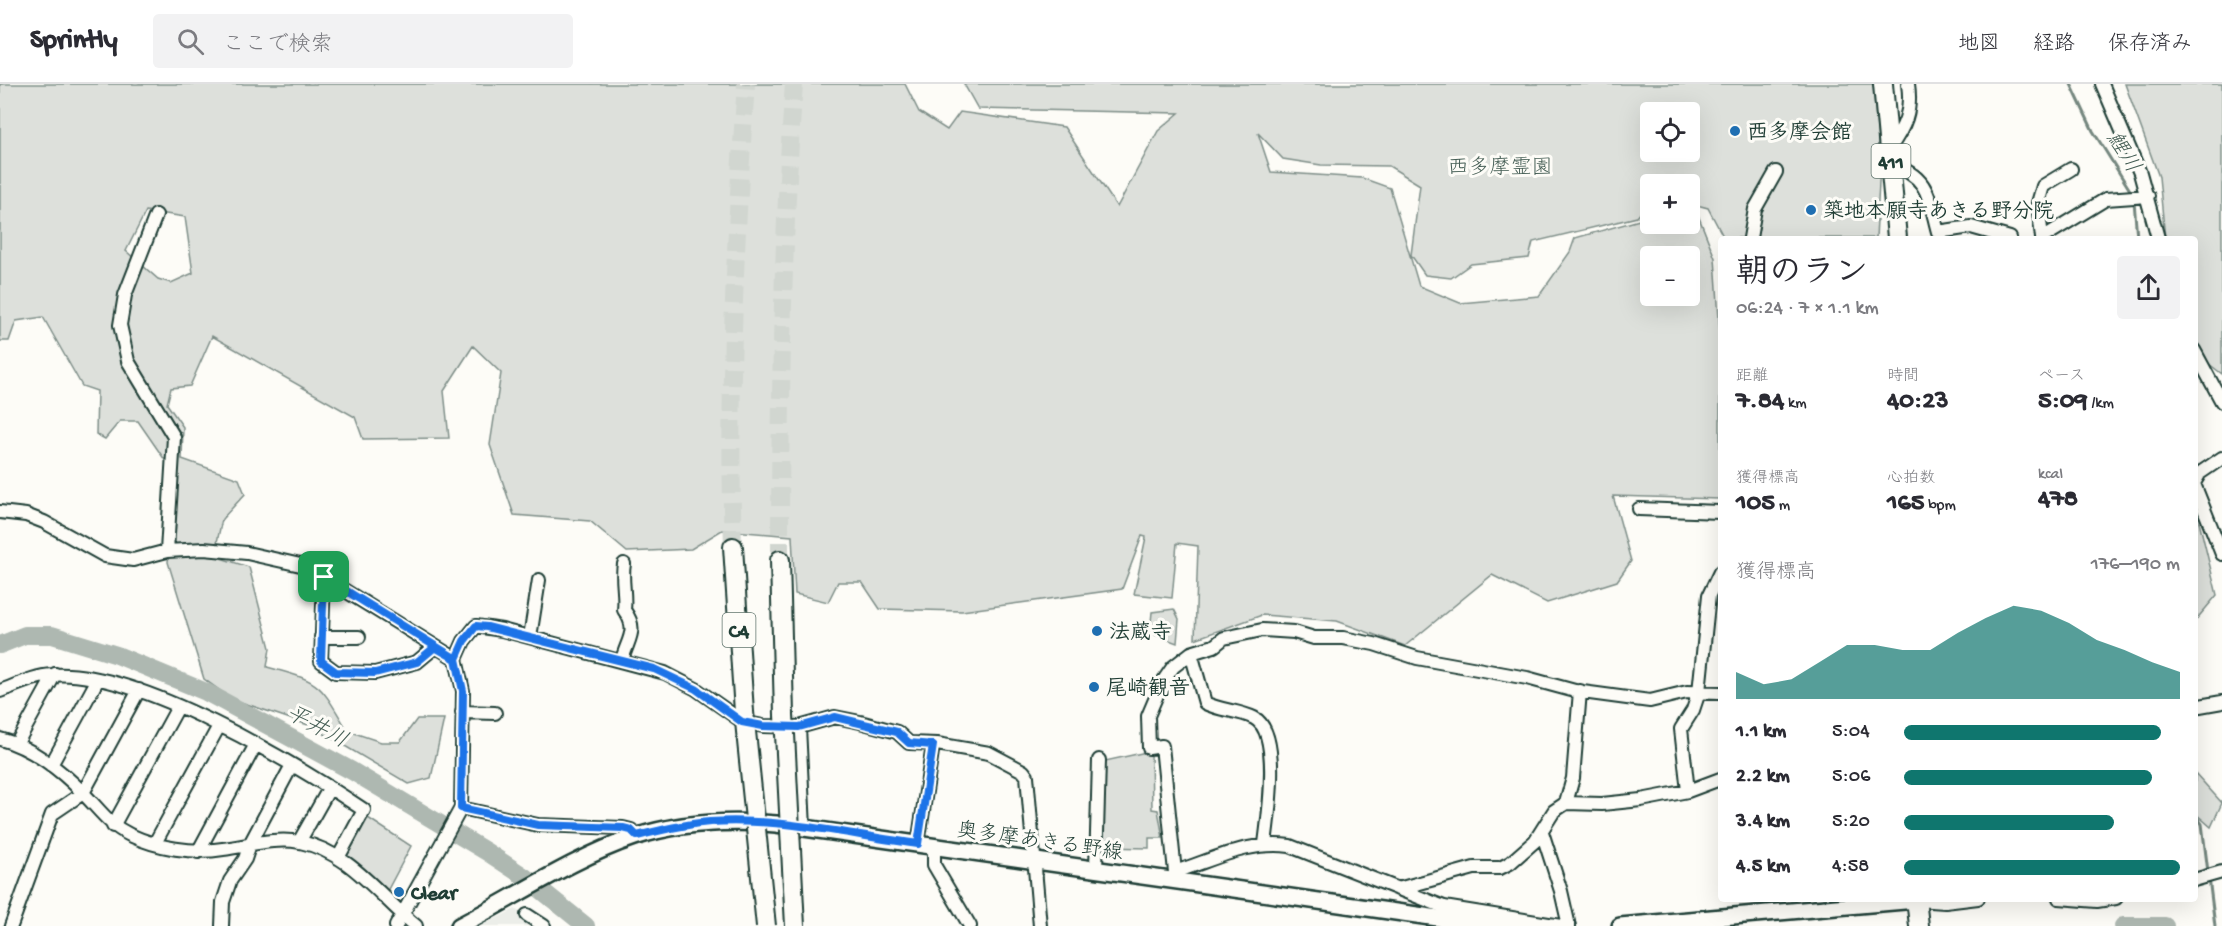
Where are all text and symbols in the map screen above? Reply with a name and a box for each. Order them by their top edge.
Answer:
search box [153,14,573,68]
text: Sprintly [30,25,117,58]
icon: search [174,25,207,58]
text: ここで検索 [222,33,332,59]
text: 地図 [1958,33,2000,58]
text: 経路 [2033,33,2075,58]
text: 保存済み [2108,33,2192,58]
map controls [1640,102,1700,306]
button: locate [1640,102,1700,162]
place label: 西多摩会館 [1747,120,1852,147]
marker: 西多摩会館 [1728,124,1742,138]
water label: 鯉川 [2099,127,2145,179]
road number: 411 [1872,144,1910,178]
park label: 西多摩霊園 [1448,155,1553,182]
button: + [1640,174,1700,234]
place label: 築地本願寺あきる野分院 [1823,199,2054,226]
marker: 築地本願寺あきる野分院 [1804,203,1818,217]
button: − [1640,246,1700,306]
text: 朝のラン [1736,256,1868,294]
button: share [2117,256,2180,319]
text: 06:24 · 7 × 1.1 km [1736,298,1879,321]
text: 距離 [1736,368,1768,387]
text: 時間 [1887,368,1919,387]
text: ペース [2038,368,2085,387]
text: 7.84 [1736,387,1784,418]
text: 40:23 [1887,387,1948,418]
text: 5:09 [2038,387,2088,418]
text: km [1784,395,1807,414]
text: /km [2088,395,2114,414]
text: kcal [2038,466,2063,485]
text: 獲得標高 [1736,470,1800,489]
text: 心拍数 [1887,470,1935,489]
text: 478 [2038,485,2078,516]
text: 105 [1736,489,1775,520]
text: 165 [1887,489,1924,520]
text: m [1775,497,1790,516]
text: bpm [1924,497,1956,516]
pin [298,551,349,602]
text: 176–190 m [2091,554,2180,577]
icon: arrive [307,560,340,593]
text: 獲得標高 [1736,562,1816,585]
road number: C4 [722,613,756,647]
place label: 法蔵寺 [1109,620,1172,647]
marker: 法蔵寺 [1090,624,1104,638]
place label: 尾崎観音 [1106,676,1190,703]
marker: 尾崎観音 [1087,680,1101,694]
water label: 平井川 [281,701,352,756]
text: 1.1 km [1736,721,1786,744]
text: 5:04 [1832,721,1870,744]
text: 2.2 km [1736,766,1790,789]
text: 5:06 [1832,766,1870,789]
text: 3.4 km [1736,811,1790,834]
text: 5:20 [1832,811,1870,834]
street label: 奥多摩あきる野線 [955,817,1125,868]
text: 4.5 km [1736,856,1790,879]
text: 4:58 [1832,856,1869,879]
place label: Clear [410,883,460,908]
marker: Clear [392,885,406,899]

